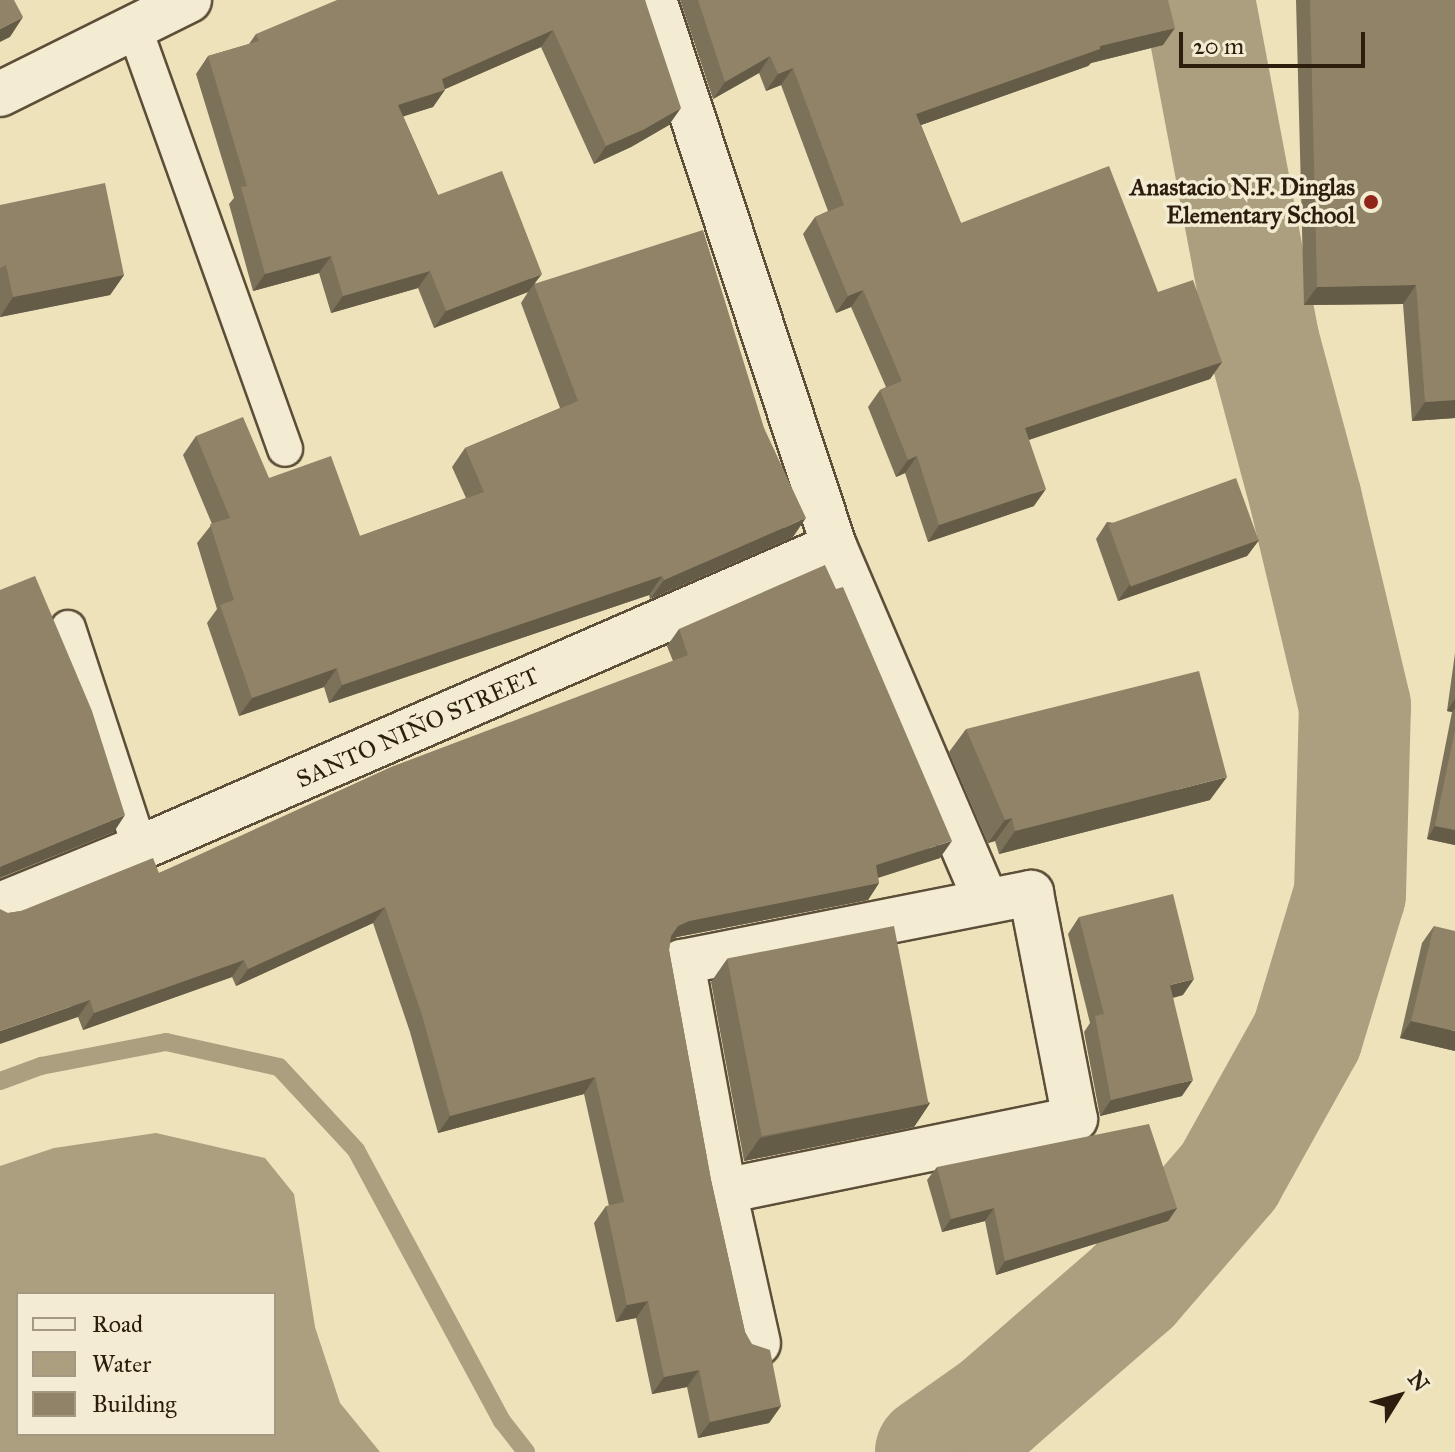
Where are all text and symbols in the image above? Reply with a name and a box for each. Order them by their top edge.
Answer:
scale bar [1183,16,1369,66]
text: 20 m [1193,31,1244,61]
place label: Anastacio N.F. Dinglas Elementary School [1130,174,1355,230]
marker: Anastacio N.F. Dinglas Elementary School [1362,193,1380,211]
street label: SANTO NIÑO STREET [292,661,544,795]
legend [16,1292,276,1436]
text: Road [92,1309,143,1339]
text: Water [92,1349,151,1379]
north arrow [1359,1356,1439,1436]
text: N [1402,1366,1435,1397]
text: Building [92,1389,177,1419]

